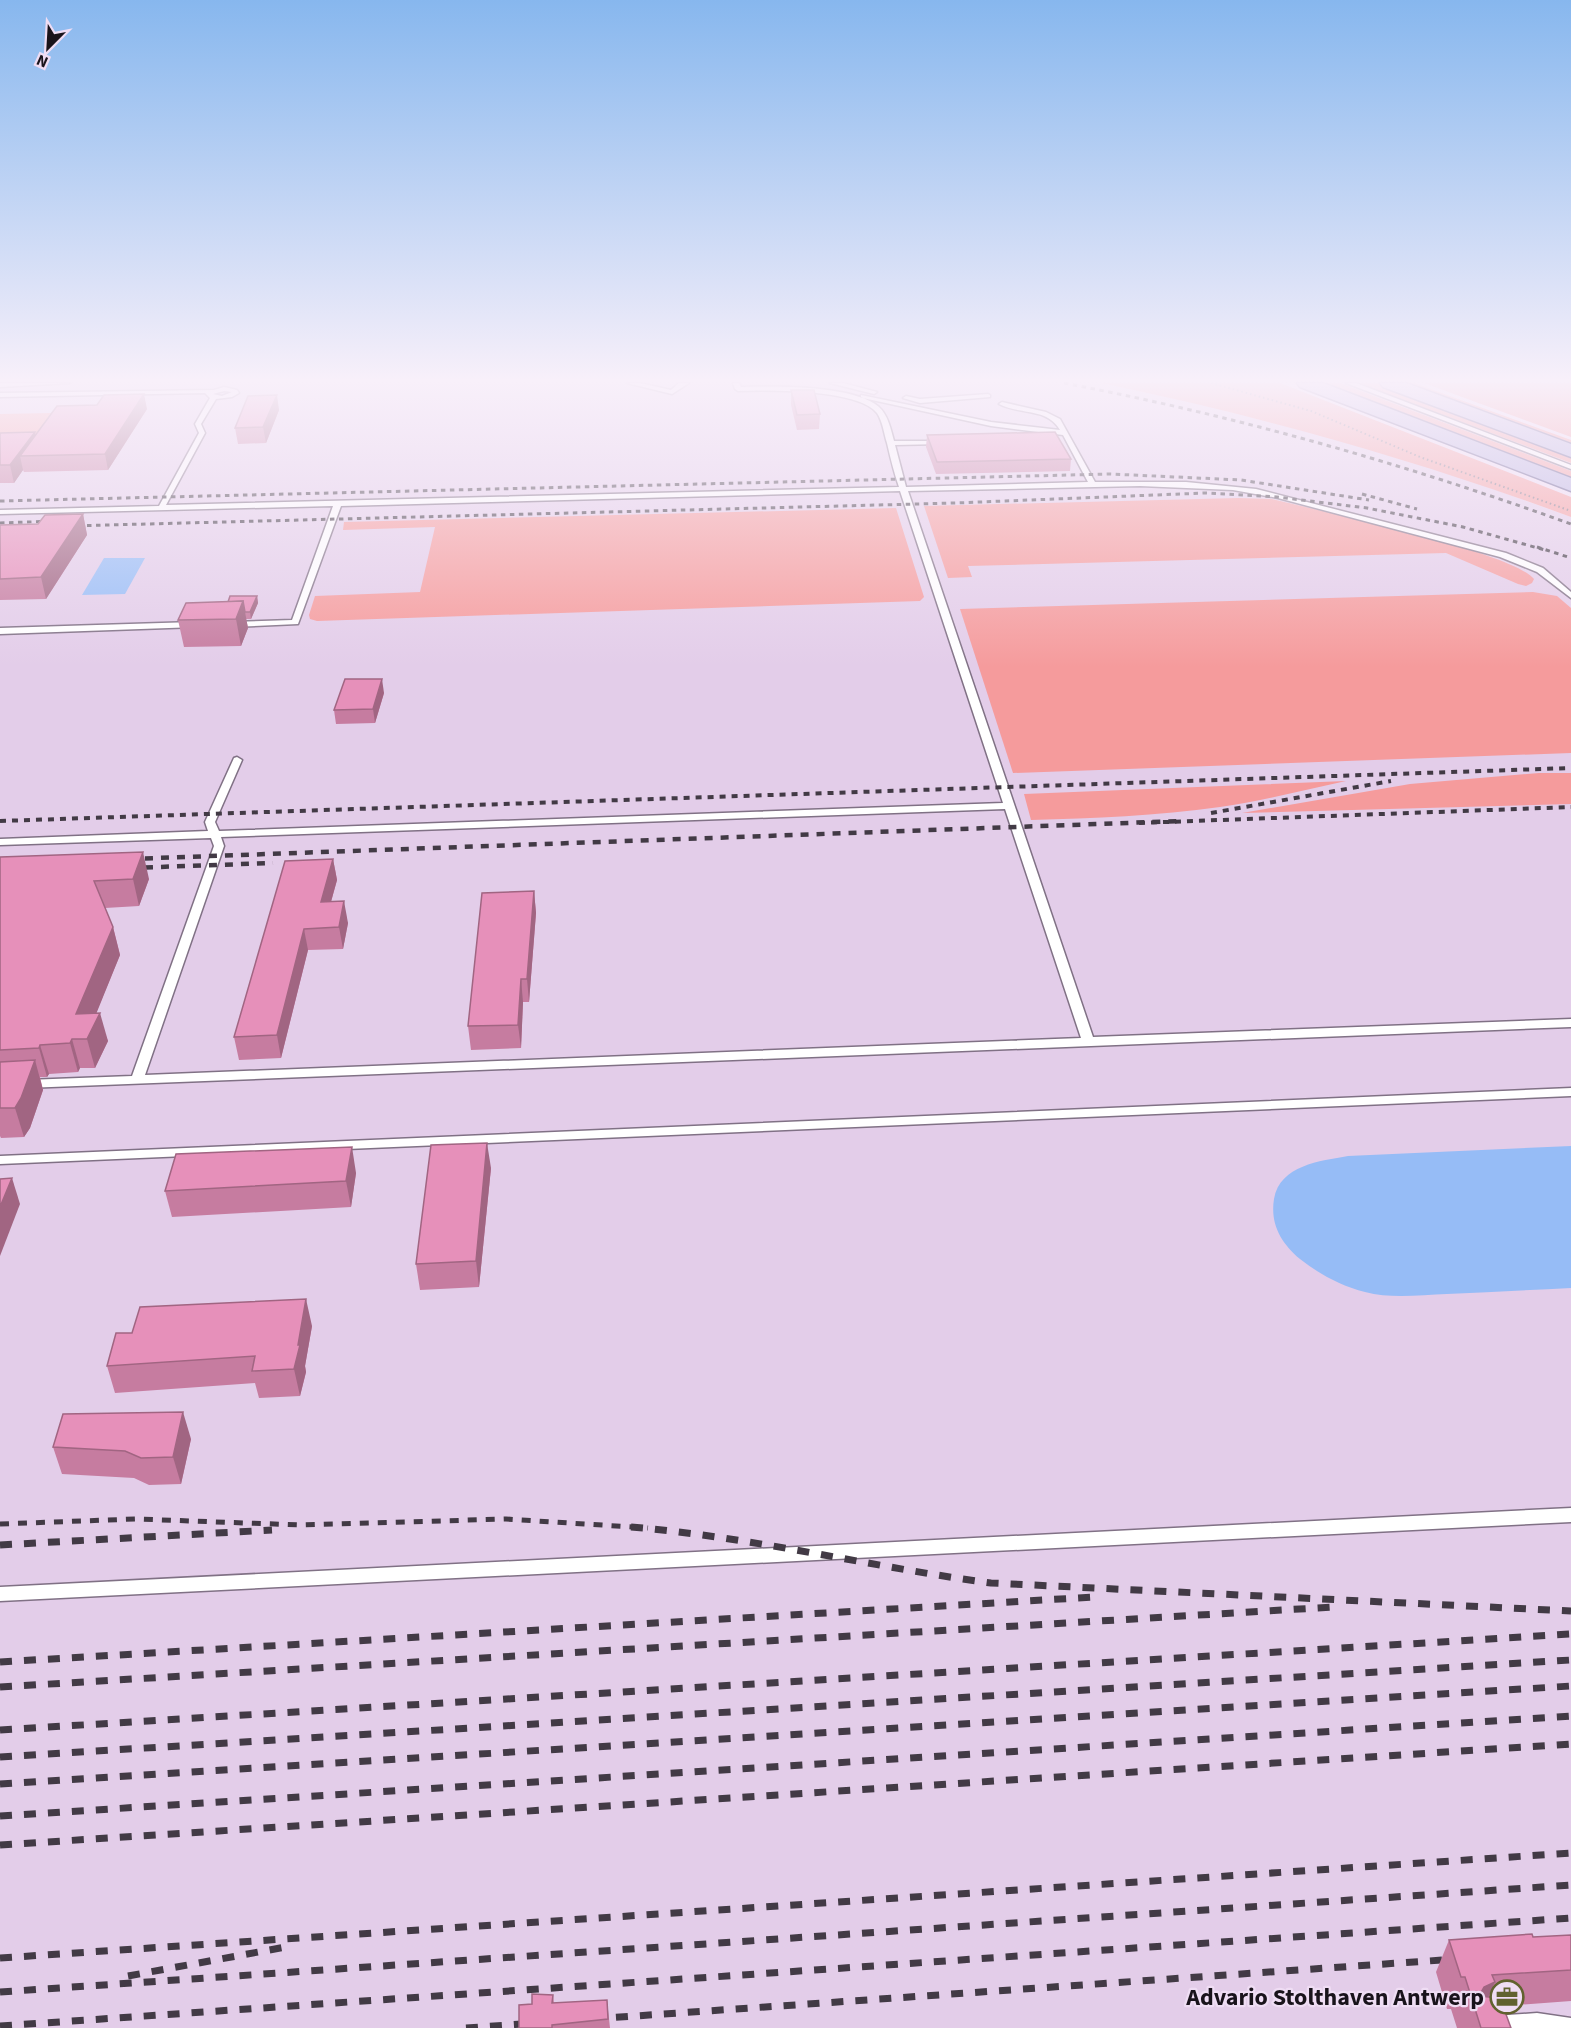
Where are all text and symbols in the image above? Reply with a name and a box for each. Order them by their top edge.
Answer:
north arrow [18,18,78,78]
text: N [33,49,52,73]
office icon: Advario Stolthaven Antwerp [1489,1979,1525,2015]
place label: Advario Stolthaven Antwerp [1185,1980,1484,2015]

